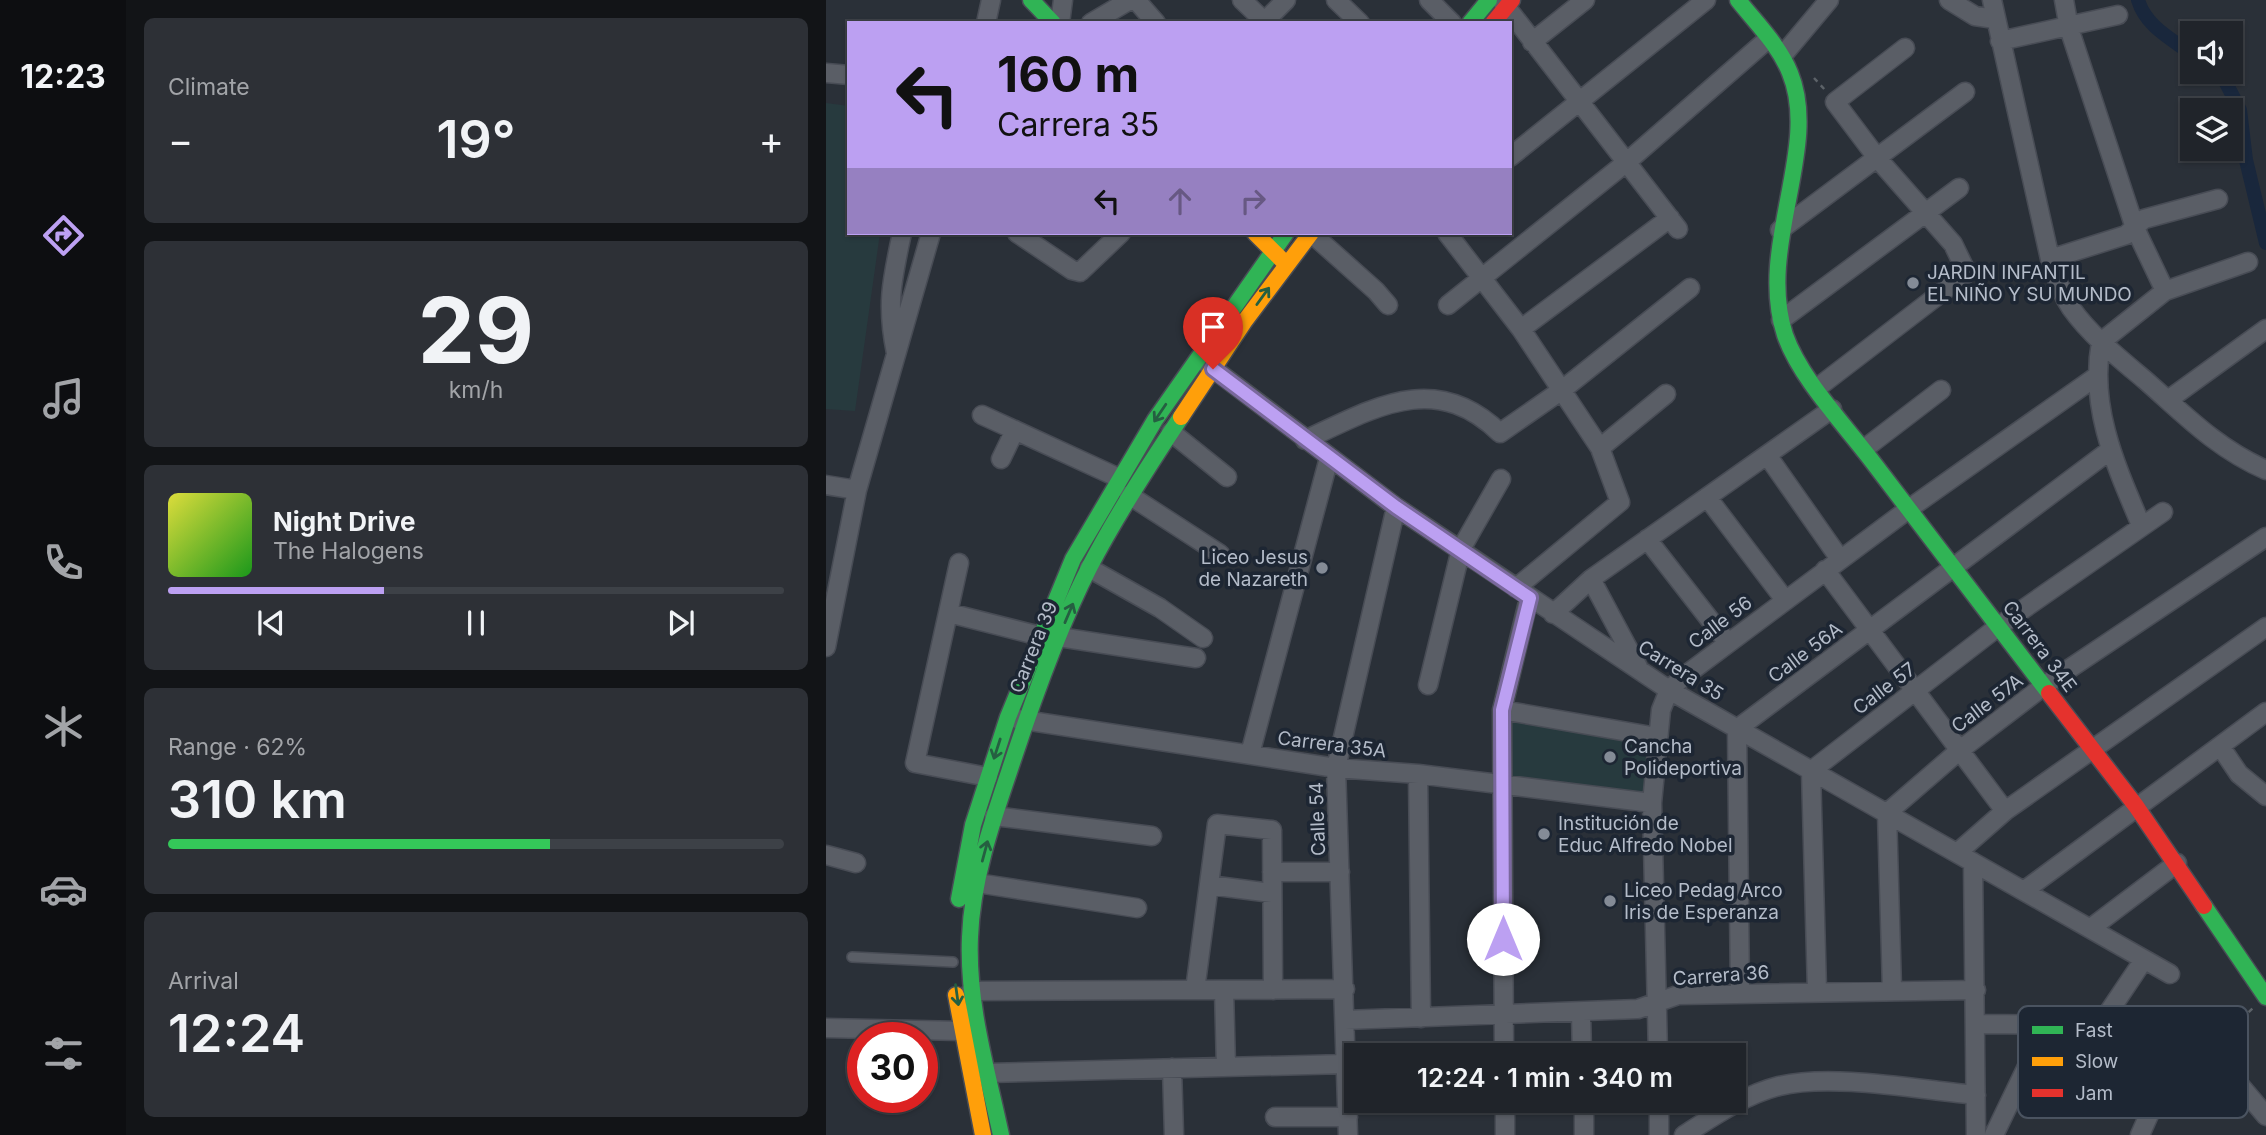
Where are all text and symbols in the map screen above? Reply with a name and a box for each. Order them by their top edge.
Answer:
map controls [2180,21,2243,161]
button: sound [2180,21,2243,84]
text: 160 m [997,45,1139,104]
icon: left [882,49,973,140]
text: 12:23 [20,57,106,96]
text: Climate [168,73,250,101]
button: layers [2180,98,2243,161]
text: Carrera 35 [997,105,1159,144]
text: 19° [436,108,516,171]
text: − [168,117,193,163]
text: + [759,117,784,163]
icon: left [1088,182,1126,220]
icon: ahead [1161,182,1199,220]
icon: right [1234,182,1272,220]
icon: directions [39,211,88,260]
place label: JARDIN INFANTIL EL NIÑO Y SU MUNDO [1927,261,2132,306]
text: 29 [418,275,534,385]
marker: JARDIN INFANTIL EL NIÑO Y SU MUNDO [1905,275,1921,291]
one-way arrow [1256,287,1270,306]
pin [1183,297,1243,369]
icon: arrive [1194,308,1232,346]
icon: music [39,374,88,423]
text: km/h [449,376,503,404]
one-way arrow [1152,403,1167,422]
text: Night Drive [273,506,415,537]
text: The Halogens [273,537,424,565]
icon: phone [39,538,88,587]
place label: Liceo Jesus de Nazareth [1198,546,1308,591]
marker: Liceo Jesus de Nazareth [1314,560,1330,576]
street label: Calle 56 [1684,591,1757,654]
street label: Carrera 34E [1998,596,2081,697]
street label: Carrera 39 [1005,598,1062,696]
one-way arrow [1063,603,1076,625]
icon: previous [252,604,290,642]
icon: pause [457,604,495,642]
icon: next [662,604,700,642]
street label: Calle 56A [1764,617,1847,688]
street label: Carrera 35 [1634,635,1728,706]
street label: Calle 57 [1848,657,1920,719]
street label: Calle 57A [1947,669,2028,738]
icon: climate [39,702,88,751]
street label: Carrera 35A [1276,726,1388,763]
text: Range · 62% [168,733,307,761]
place label: Cancha Polideportiva [1624,735,1742,780]
one-way arrow [990,738,1003,760]
marker: Cancha Polideportiva [1602,749,1618,765]
text: 310 km [168,768,347,831]
street label: Calle 54 [1305,782,1330,856]
place label: Institución de Educ Alfredo Nobel [1558,812,1733,857]
marker: Institución de Educ Alfredo Nobel [1536,826,1552,842]
one-way arrow [979,840,992,863]
icon: car [39,865,88,914]
place label: Liceo Pedag Arco Iris de Esperanza [1624,879,1783,924]
marker: Liceo Pedag Arco Iris de Esperanza [1602,893,1618,909]
position arrow [1466,902,1540,976]
street label: Carrera 36 [1672,961,1770,990]
text: Arrival [168,967,239,995]
one-way arrow [950,983,963,1006]
text: 12:24 [168,1002,305,1065]
legend [2018,1006,2248,1118]
text: Fast [2075,1019,2113,1042]
speed limit sign: 30 [847,1022,938,1113]
icon: filters [39,1029,88,1078]
text: Slow [2075,1050,2118,1073]
text: 12:24 · 1 min · 340 m [1417,1062,1673,1093]
text: Jam [2075,1082,2113,1105]

